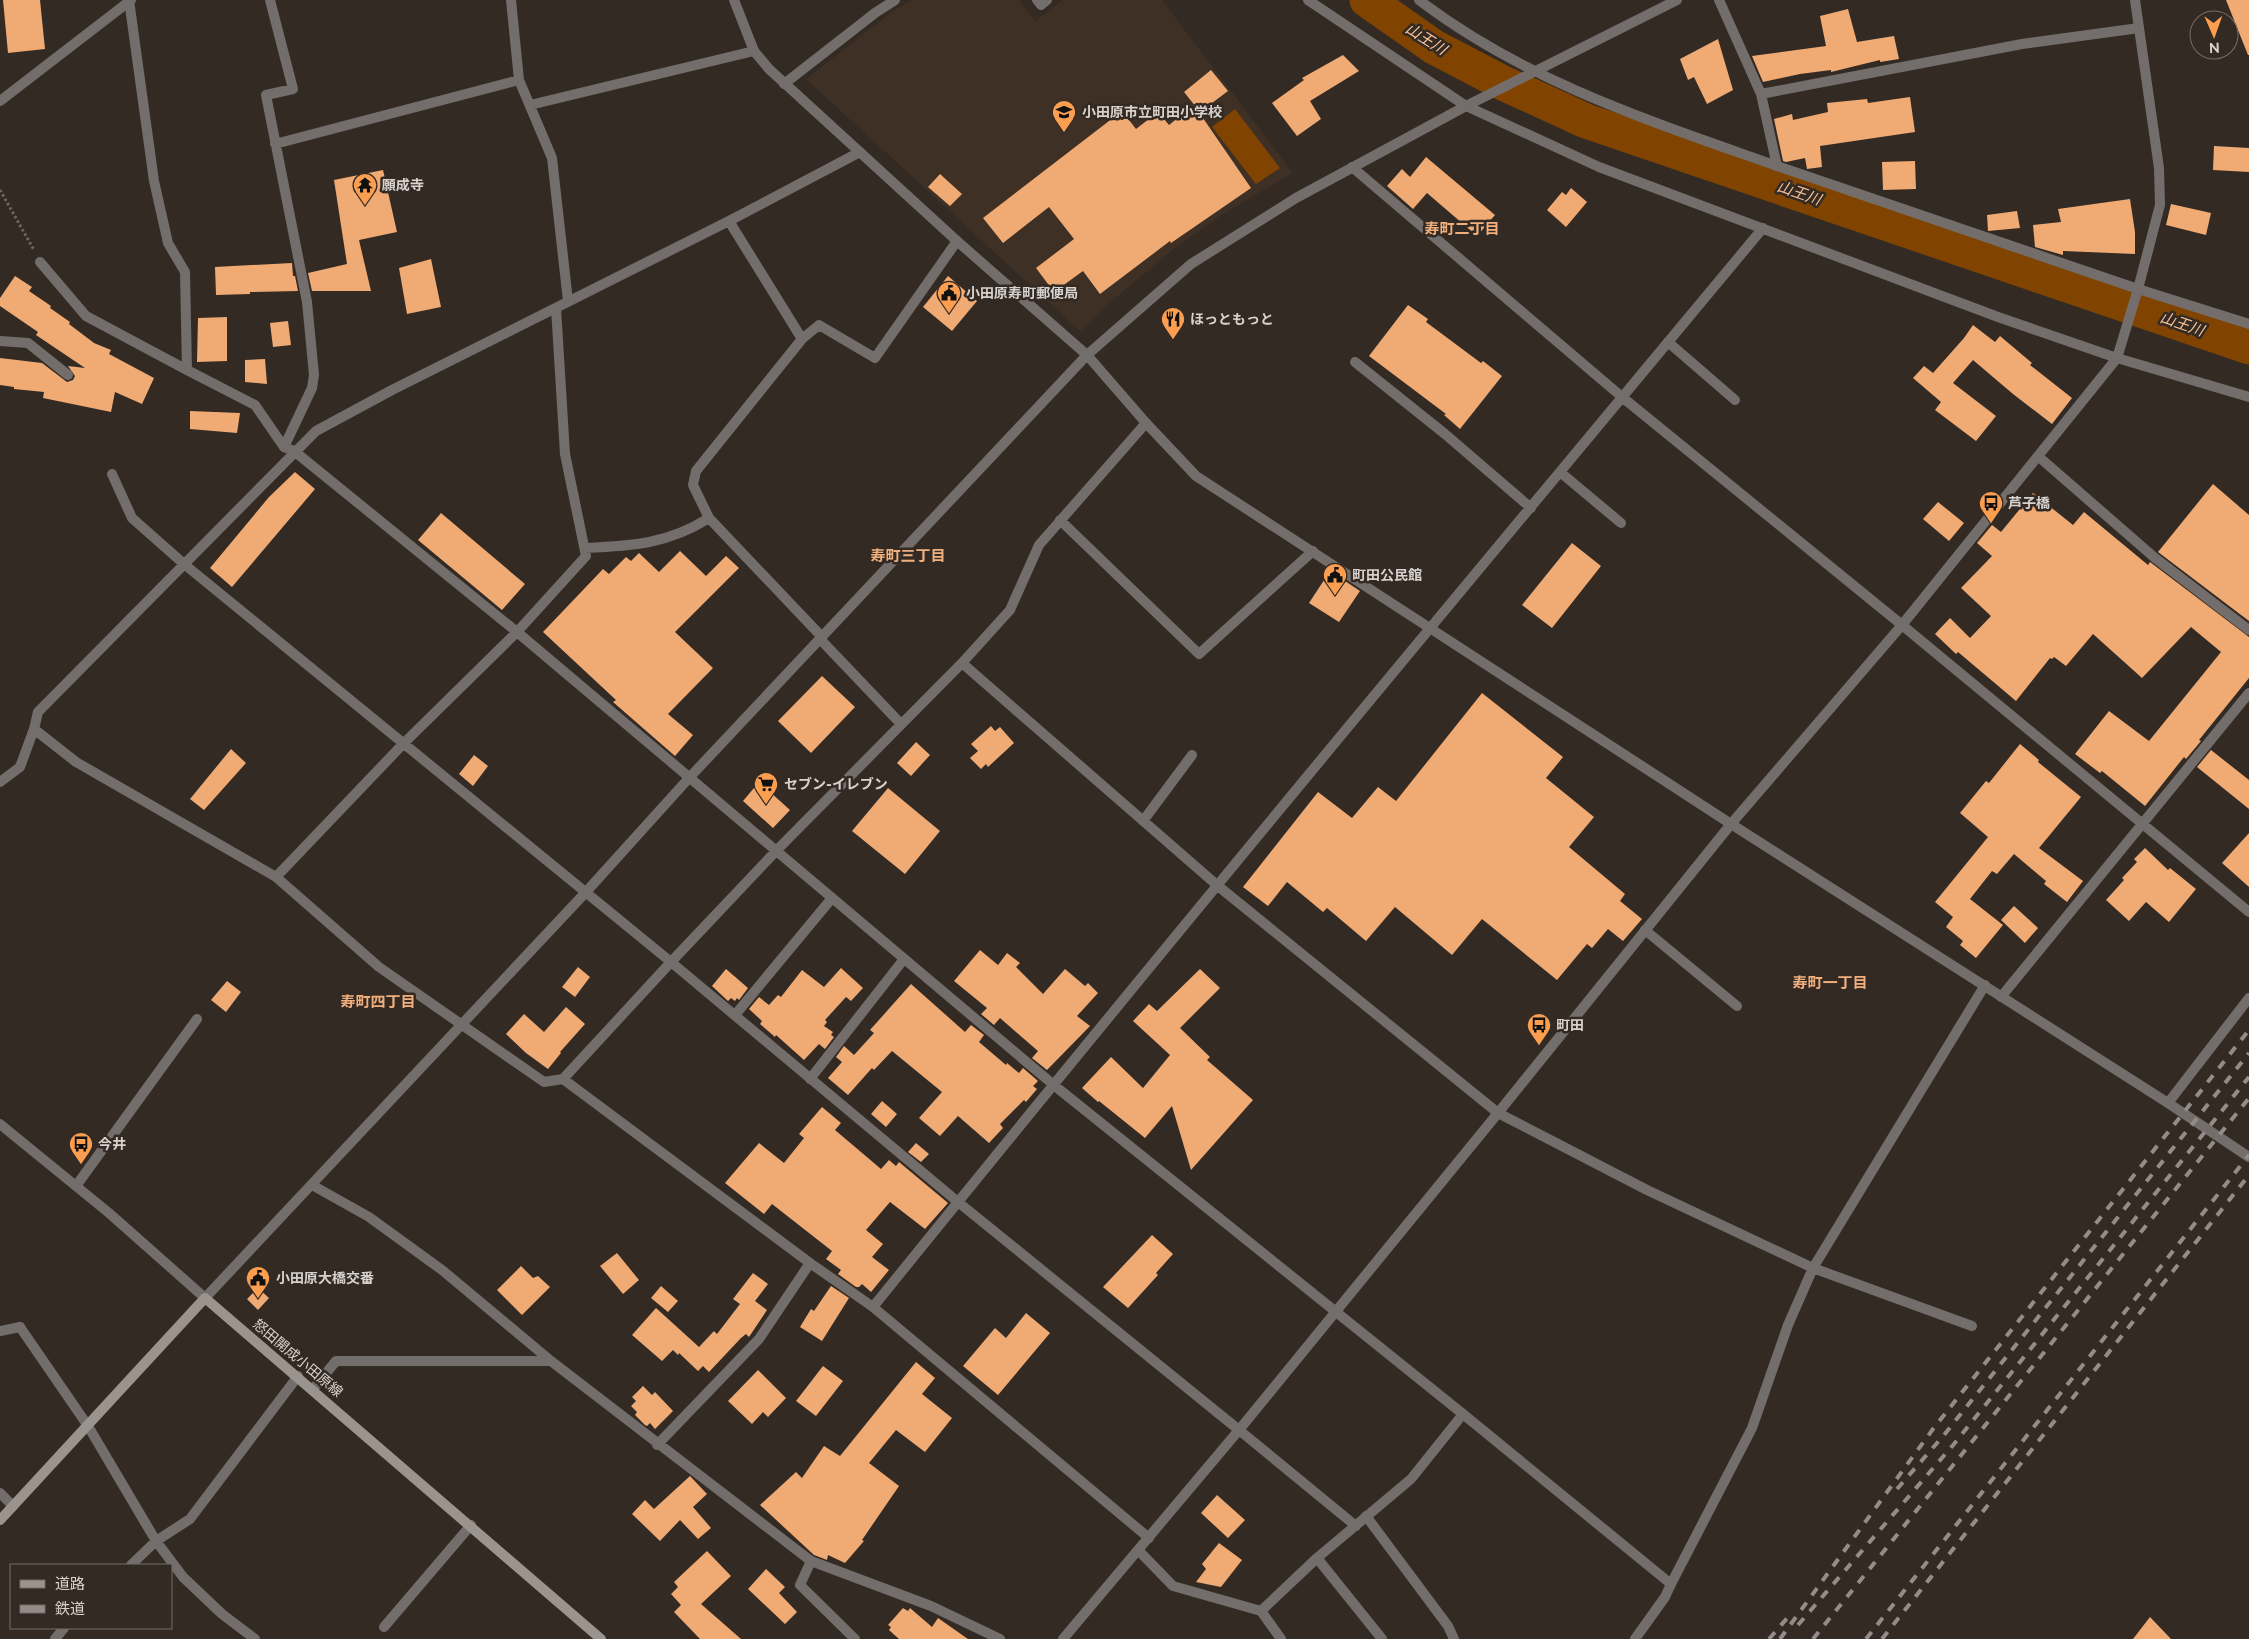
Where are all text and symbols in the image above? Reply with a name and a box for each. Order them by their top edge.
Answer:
north arrow [2189,10,2239,60]
water label: 山王川 [1402,19,1452,60]
text: N [2209,40,2220,56]
school or university icon: 小田原市立町田小学校 [1051,99,1077,133]
place label: 小田原市立町田小学校 [1082,104,1222,120]
temple icon: 願成寺 [352,172,378,206]
place label: 願成寺 [382,177,424,193]
water label: 山王川 [1775,177,1825,209]
district label: 寿町二丁目 [1424,220,1500,238]
public building icon: 小田原寿町郵便局 [936,280,962,314]
place label: 小田原寿町郵便局 [966,285,1078,301]
restaurant icon: ほっともっと [1160,306,1186,340]
water label: 山王川 [2158,308,2208,340]
place label: ほっともっと [1190,311,1274,327]
bus stop icon: 芦子橋 [1978,490,2004,524]
place label: 芦子橋 [2008,495,2050,511]
district label: 寿町三丁目 [870,547,946,565]
public building icon: 町田公民館 [1322,562,1348,596]
place label: 町田公民館 [1352,567,1422,583]
supermarket icon: セブン-イレブン [753,771,779,805]
place label: セブン-イレブン [784,776,888,792]
district label: 寿町一丁目 [1792,974,1868,992]
district label: 寿町四丁目 [340,993,416,1011]
bus stop icon: 町田 [1526,1012,1552,1046]
place label: 町田 [1556,1017,1584,1033]
bus stop icon: 今井 [68,1131,94,1165]
place label: 今井 [98,1136,126,1152]
public building icon: 小田原大橋交番 [245,1265,271,1299]
place label: 小田原大橋交番 [276,1270,374,1286]
street label: 怒田開成小田原線 [250,1316,346,1400]
legend [10,1564,172,1629]
text: 道路 [55,1575,85,1593]
text: 鉄道 [55,1600,85,1618]

